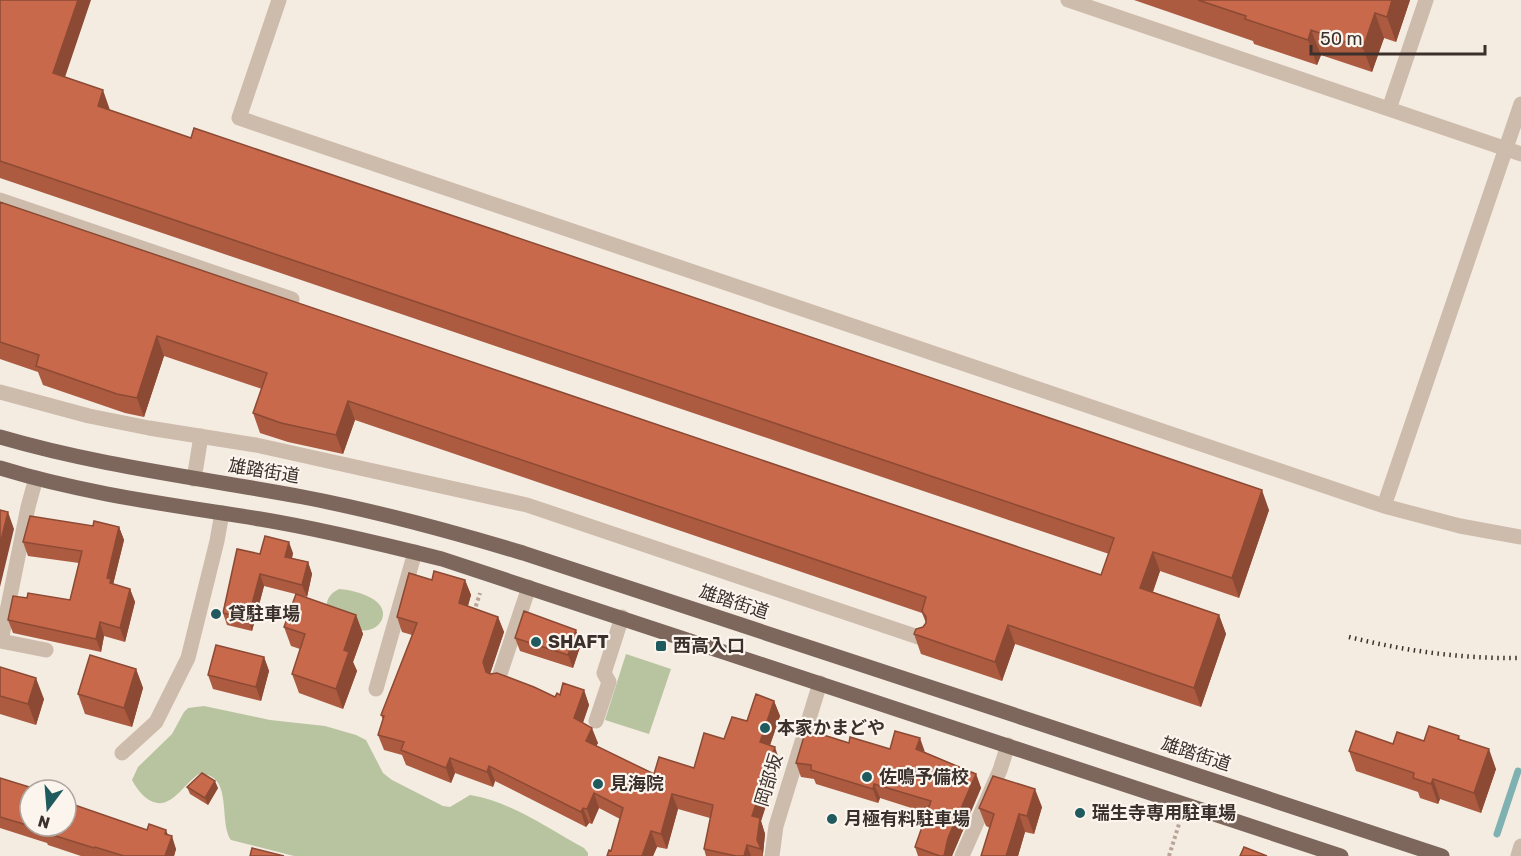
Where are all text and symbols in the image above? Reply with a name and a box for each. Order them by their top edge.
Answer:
scale bar [1311,18,1485,56]
text: 50 m [1320,28,1363,50]
street label: 雄踏街道 [227,455,301,487]
street label: 雄踏街道 [696,580,772,624]
place label: 貸駐車場 [228,603,300,625]
marker: 貸駐車場 [209,607,223,621]
place label: SHAFT [548,631,609,653]
marker: SHAFT [529,635,543,649]
place label: 西高入口 [673,635,745,657]
marker: 西高入口 [654,639,668,653]
place label: 本家かまどや [777,717,885,739]
marker: 本家かまどや [758,721,772,735]
street label: 雄踏街道 [1158,732,1234,776]
street label: 岡部坂 [751,751,787,809]
place label: 佐鳴予備校 [879,766,969,788]
marker: 佐鳴予備校 [860,770,874,784]
place label: 見海院 [610,773,664,795]
marker: 見海院 [591,777,605,791]
north arrow [18,778,78,838]
place label: 瑞生寺専用駐車場 [1092,802,1236,824]
marker: 瑞生寺専用駐車場 [1073,806,1087,820]
place label: 月極有料駐車場 [844,808,970,830]
text: N [36,811,52,833]
marker: 月極有料駐車場 [825,812,839,826]

